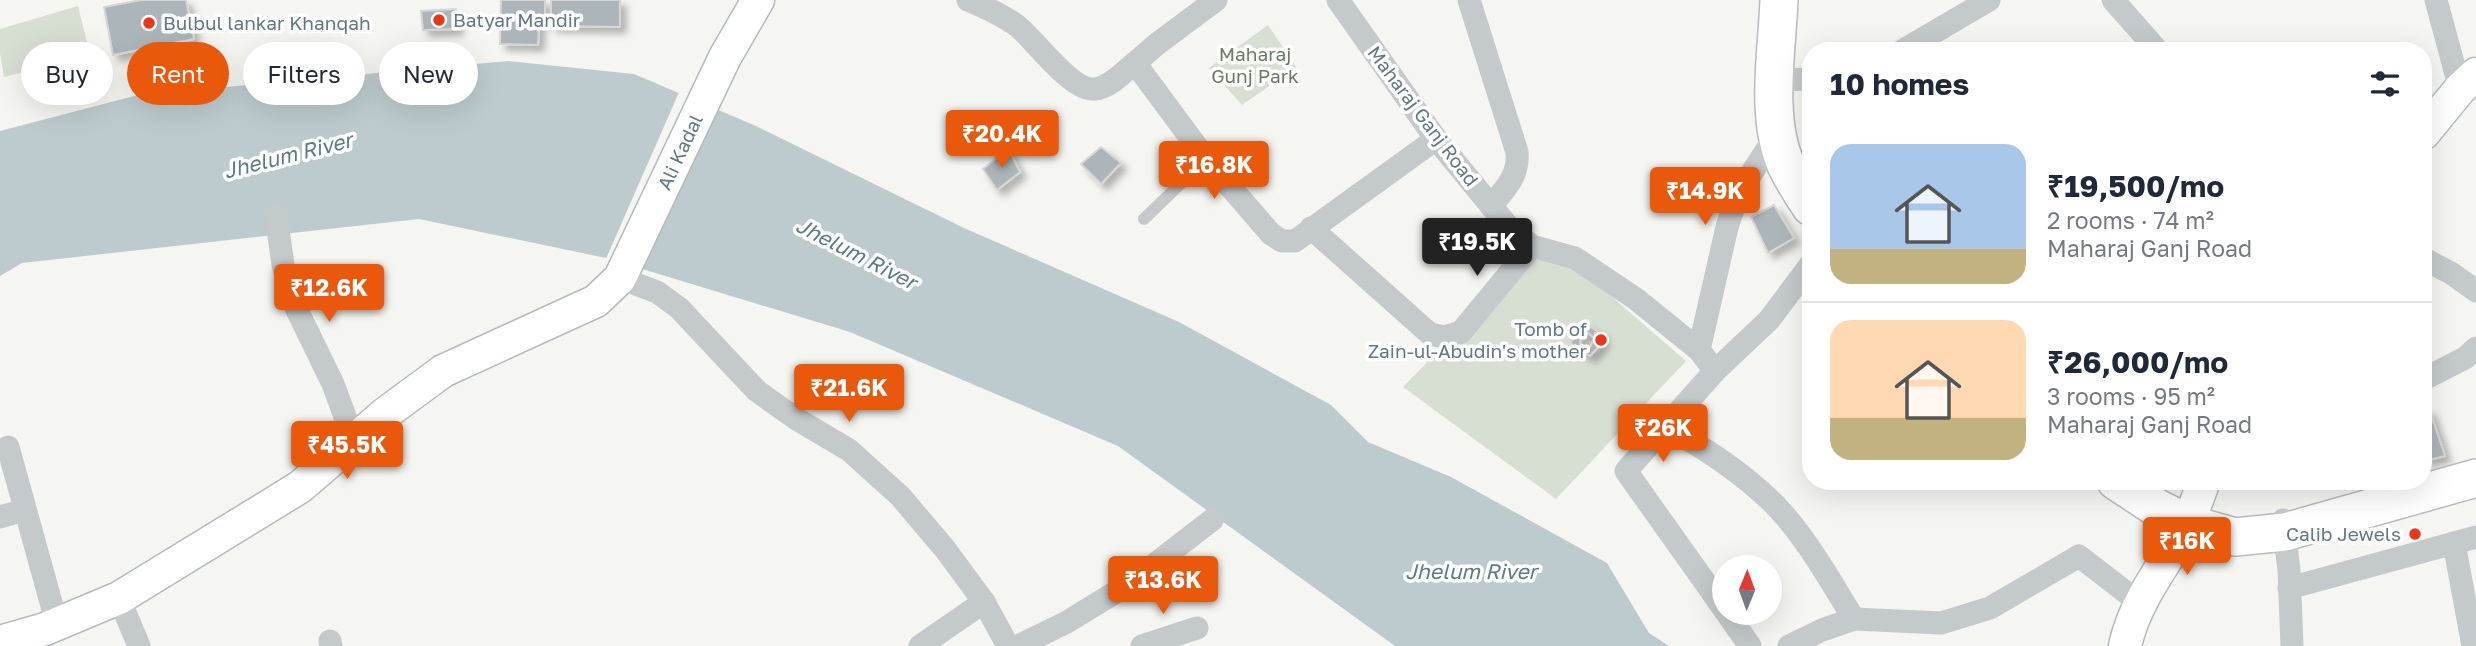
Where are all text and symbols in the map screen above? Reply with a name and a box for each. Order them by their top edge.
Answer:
place label: Batyar Mandir [453,8,581,31]
place label: Bulbul lankar Khanqah [163,11,371,34]
marker: Batyar Mandir [431,12,447,28]
marker: Bulbul lankar Khanqah [141,15,157,31]
street label: Maharaj Ganj Road [1363,41,1484,190]
chip: Buy [21,42,113,105]
chip: Rent [127,42,229,105]
chip: Filters [243,42,365,105]
chip: New [379,42,478,105]
park label: Maharaj Gunj Park [1211,42,1299,87]
icon: filters [2366,65,2404,103]
text: 10 homes [1830,66,1969,102]
street label: Ali Kadal [652,110,707,193]
pin: ₹20.4K [945,110,1059,170]
text: ₹20.4K [962,119,1042,147]
water label: Jhelum River [221,126,357,184]
pin: ₹16.8K [1157,142,1271,201]
text: ₹16.8K [1175,150,1253,178]
pin: ₹14.9K [1648,168,1762,227]
text: ₹19,500/mo [2047,168,2224,204]
icon: home [1886,172,1970,256]
text: ₹14.9K [1666,176,1744,204]
text: 2 rooms · 74 m² [2047,206,2214,234]
water label: Jhelum River [792,212,923,296]
pin: ₹19.5K [1420,218,1534,278]
text: ₹19.5K [1438,227,1516,255]
text: Maharaj Ganj Road [2047,234,2252,262]
pin: ₹12.6K [272,264,386,324]
text: ₹12.6K [290,273,368,301]
place label: Tomb of Zain-ul-Abudin's mother [1368,317,1588,362]
marker: Tomb of Zain-ul-Abudin's mother [1593,332,1609,348]
text: ₹26,000/mo [2047,344,2228,380]
icon: home [1886,348,1970,432]
pin: ₹21.6K [792,364,906,424]
text: ₹21.6K [810,373,888,401]
text: 3 rooms · 95 m² [2047,382,2215,410]
pin: ₹26K [1622,405,1704,464]
text: Maharaj Ganj Road [2047,410,2252,438]
text: ₹26K [1634,413,1692,441]
pin: ₹45.5K [290,421,404,481]
text: ₹45.5K [307,430,387,458]
pin: ₹16K [2146,518,2228,577]
place label: Calib Jewels [2286,522,2401,545]
text: ₹16K [2159,526,2215,554]
marker: Calib Jewels [2407,526,2423,542]
north arrow [1712,555,1782,625]
map controls [1712,555,1782,625]
pin: ₹13.6K [1106,556,1220,616]
water label: Jhelum River [1405,558,1540,584]
text: ₹13.6K [1124,565,1202,593]

